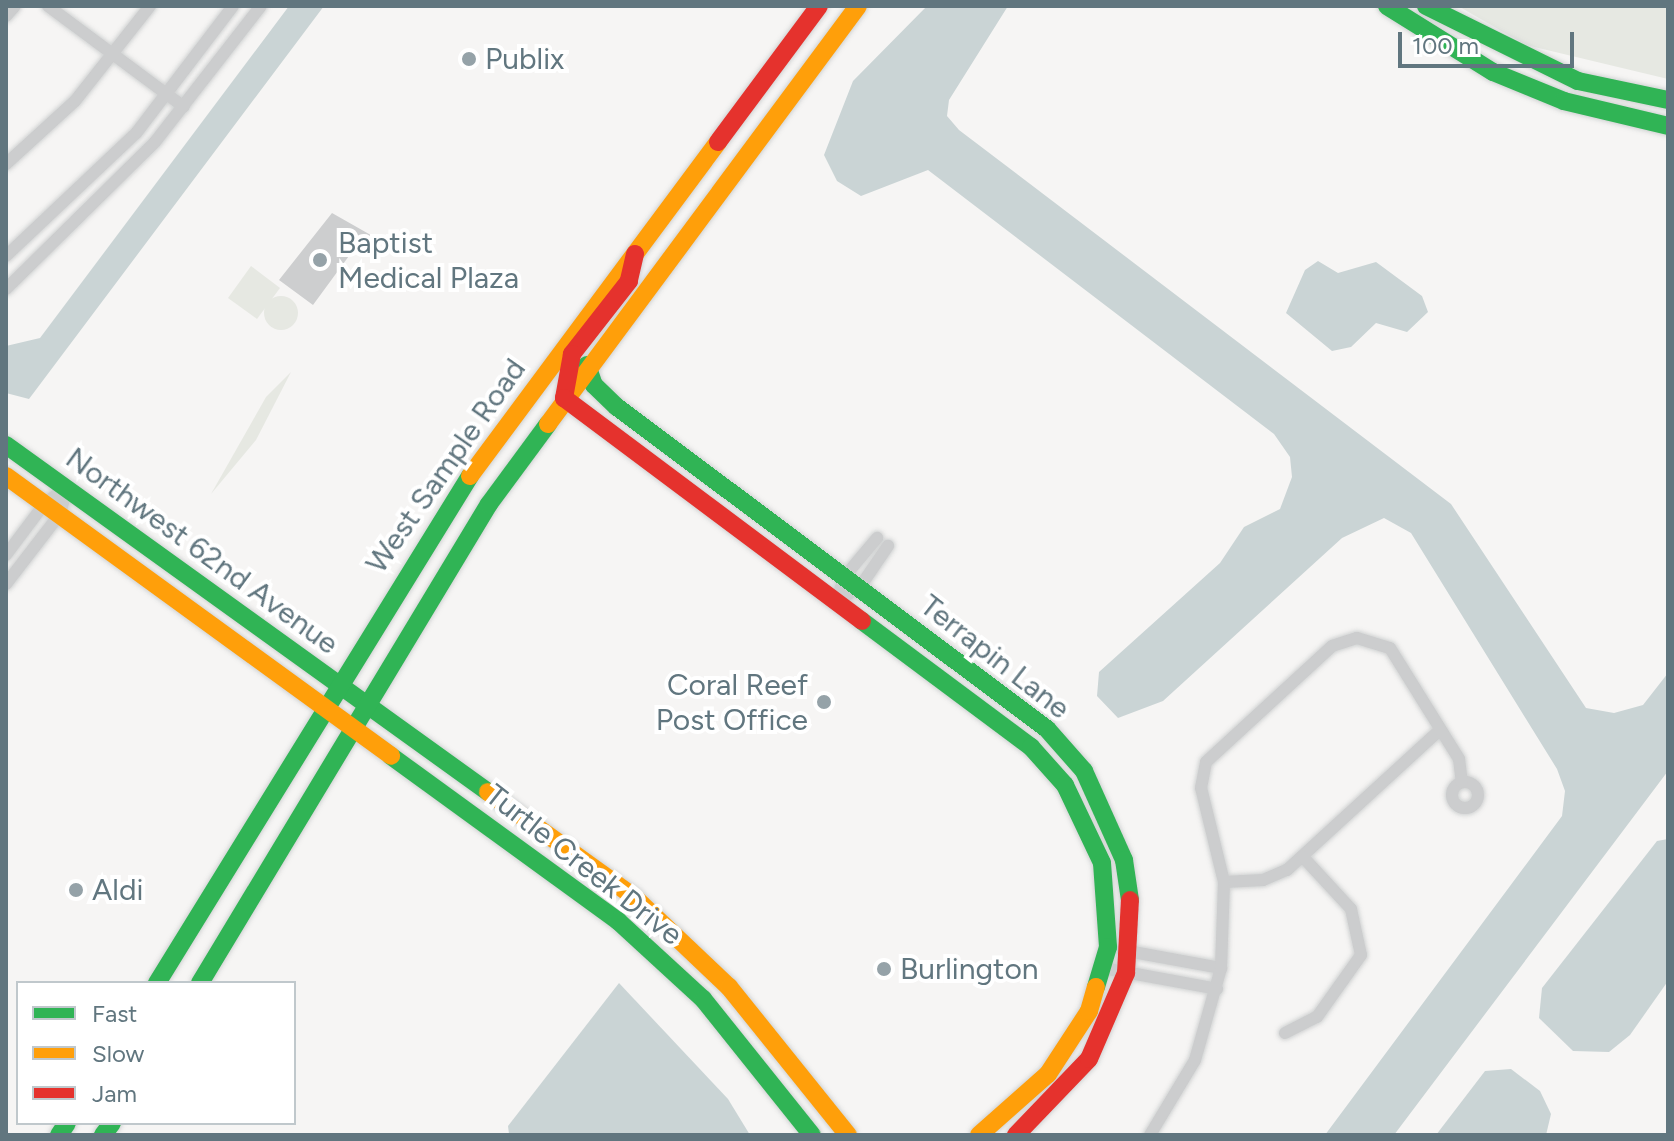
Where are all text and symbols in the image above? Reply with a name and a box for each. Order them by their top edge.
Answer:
scale bar [1402,16,1578,66]
text: 100 m [1412,31,1479,60]
place label: Publix [485,41,564,77]
marker: Publix [460,50,478,68]
place label: Baptist Medical Plaza [338,225,519,296]
marker: Baptist Medical Plaza [309,249,331,271]
street label: West Sample Road [359,352,533,580]
street label: Northwest 62nd Avenue [59,440,345,662]
street label: Terrapin Lane [913,588,1077,726]
place label: Coral Reef Post Office [656,667,808,738]
marker: Coral Reef Post Office [815,693,833,711]
street label: Turtle Creek Drive [479,777,689,953]
place label: Aldi [92,872,143,908]
marker: Aldi [67,881,85,899]
place label: Burlington [900,951,1039,987]
marker: Burlington [875,960,893,978]
legend [16,981,296,1125]
text: Fast [92,999,137,1028]
text: Slow [92,1039,144,1068]
text: Jam [92,1079,137,1108]

